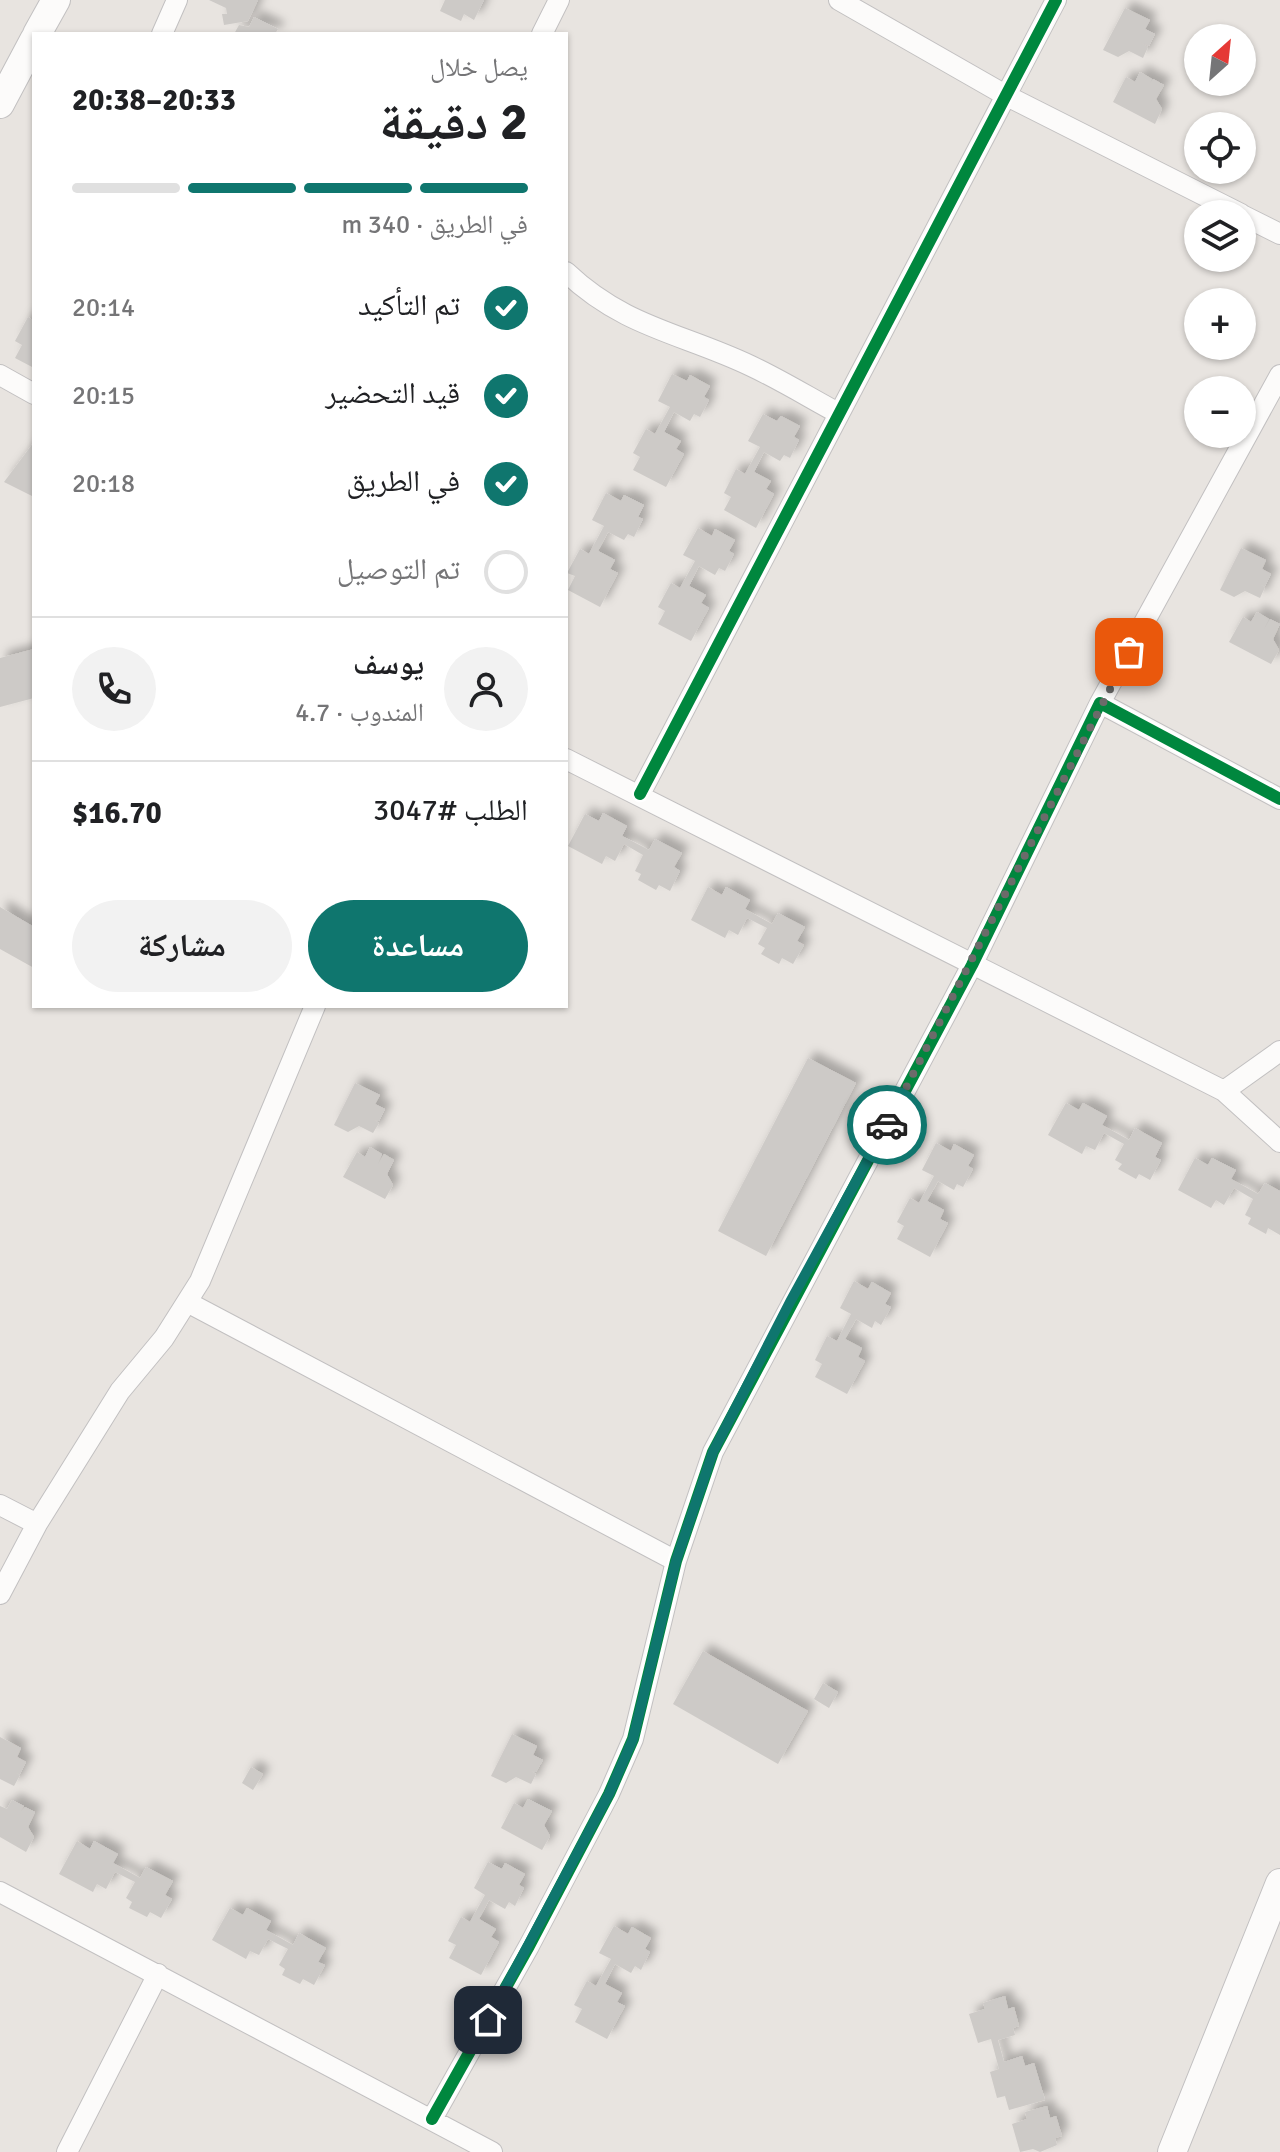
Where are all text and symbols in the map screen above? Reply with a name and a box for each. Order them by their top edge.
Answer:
north arrow [1184,24,1256,96]
map controls [1184,24,1256,448]
text: يصل خلال [430,52,528,84]
text: 20:33–20:38 [72,82,236,119]
text: 2 دقيقة [379,90,528,154]
button: locate [1184,112,1256,184]
button: layers [1184,200,1256,272]
text: في الطريق · 340 m [341,209,528,241]
icon: check [484,286,528,330]
text: تم التأكيد [358,287,460,324]
button: + [1184,288,1256,360]
text: 20:14 [72,292,135,324]
icon: check [484,374,528,418]
text: قيد التحضير [325,375,460,412]
button: − [1184,376,1256,448]
text: 20:15 [72,380,135,412]
icon: check [484,462,528,506]
text: في الطريق [346,463,460,500]
text: 20:18 [72,468,135,500]
text: تم التوصيل [337,551,460,588]
pin [1095,618,1163,686]
icon: bag [1107,630,1151,674]
text: يوسف [353,646,424,683]
button: phone [72,647,156,731]
button: person [444,647,528,731]
text: المندوب · 4.7 [295,697,424,729]
text: الطلب #3047 [373,792,528,829]
text: $16.70 [72,795,162,832]
button: مشاركة [72,900,292,992]
button: مساعدة [308,900,528,992]
courier [847,1085,927,1165]
icon: car [865,1103,909,1147]
pin [454,1986,522,2054]
icon: home [466,1998,510,2042]

